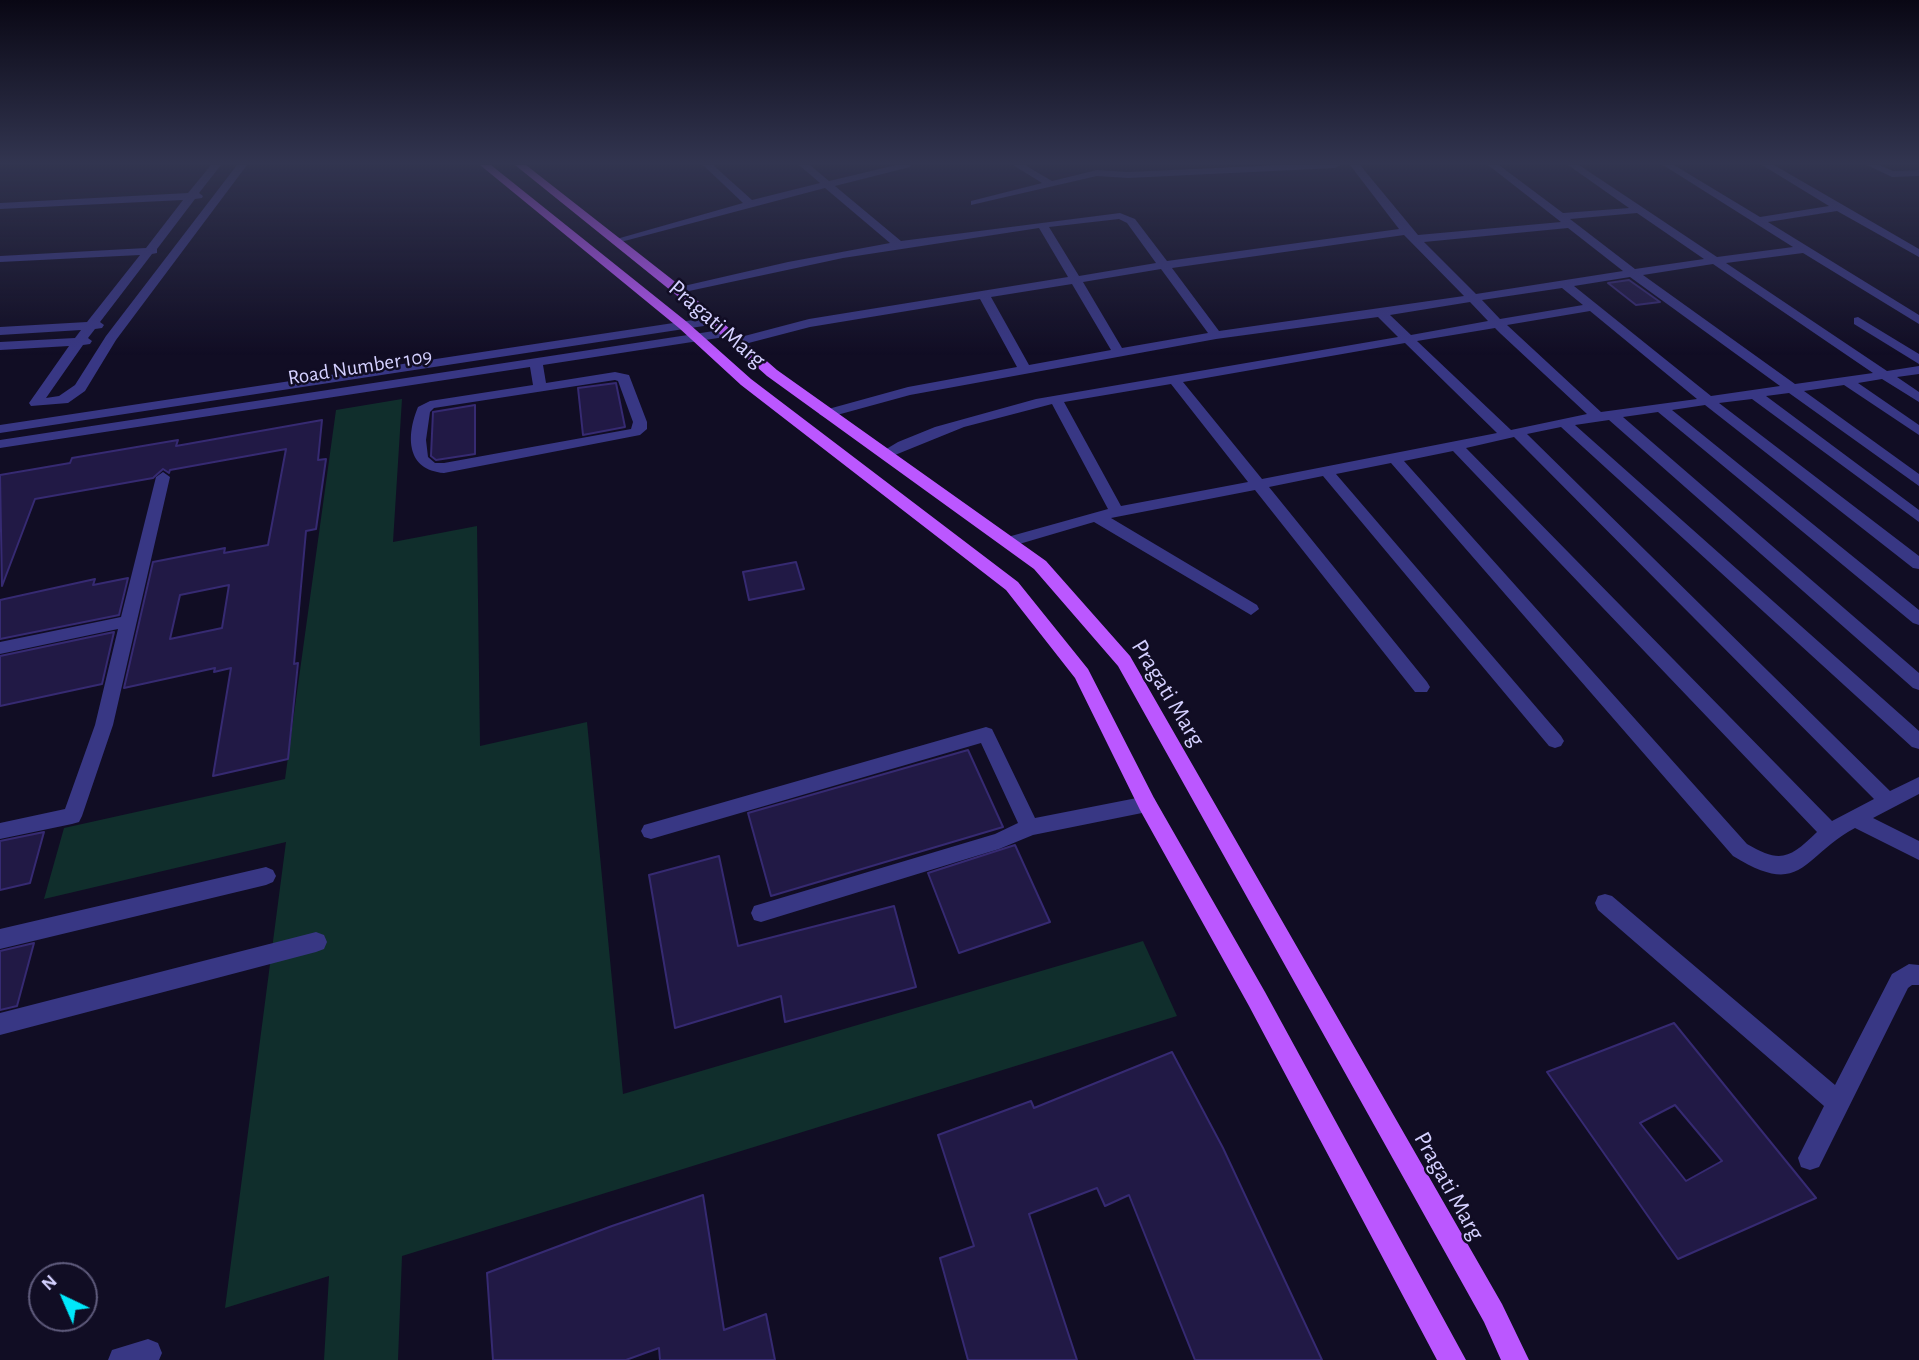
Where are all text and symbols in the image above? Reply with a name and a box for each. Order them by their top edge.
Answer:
street label: Pragati Marg [662,274,772,374]
street label: Road Number 109 [286,343,434,391]
street label: Pragati Marg [1125,634,1211,752]
street label: Pragati Marg [1407,1127,1491,1245]
north arrow [28,1262,98,1332]
text: N [38,1272,61,1294]

